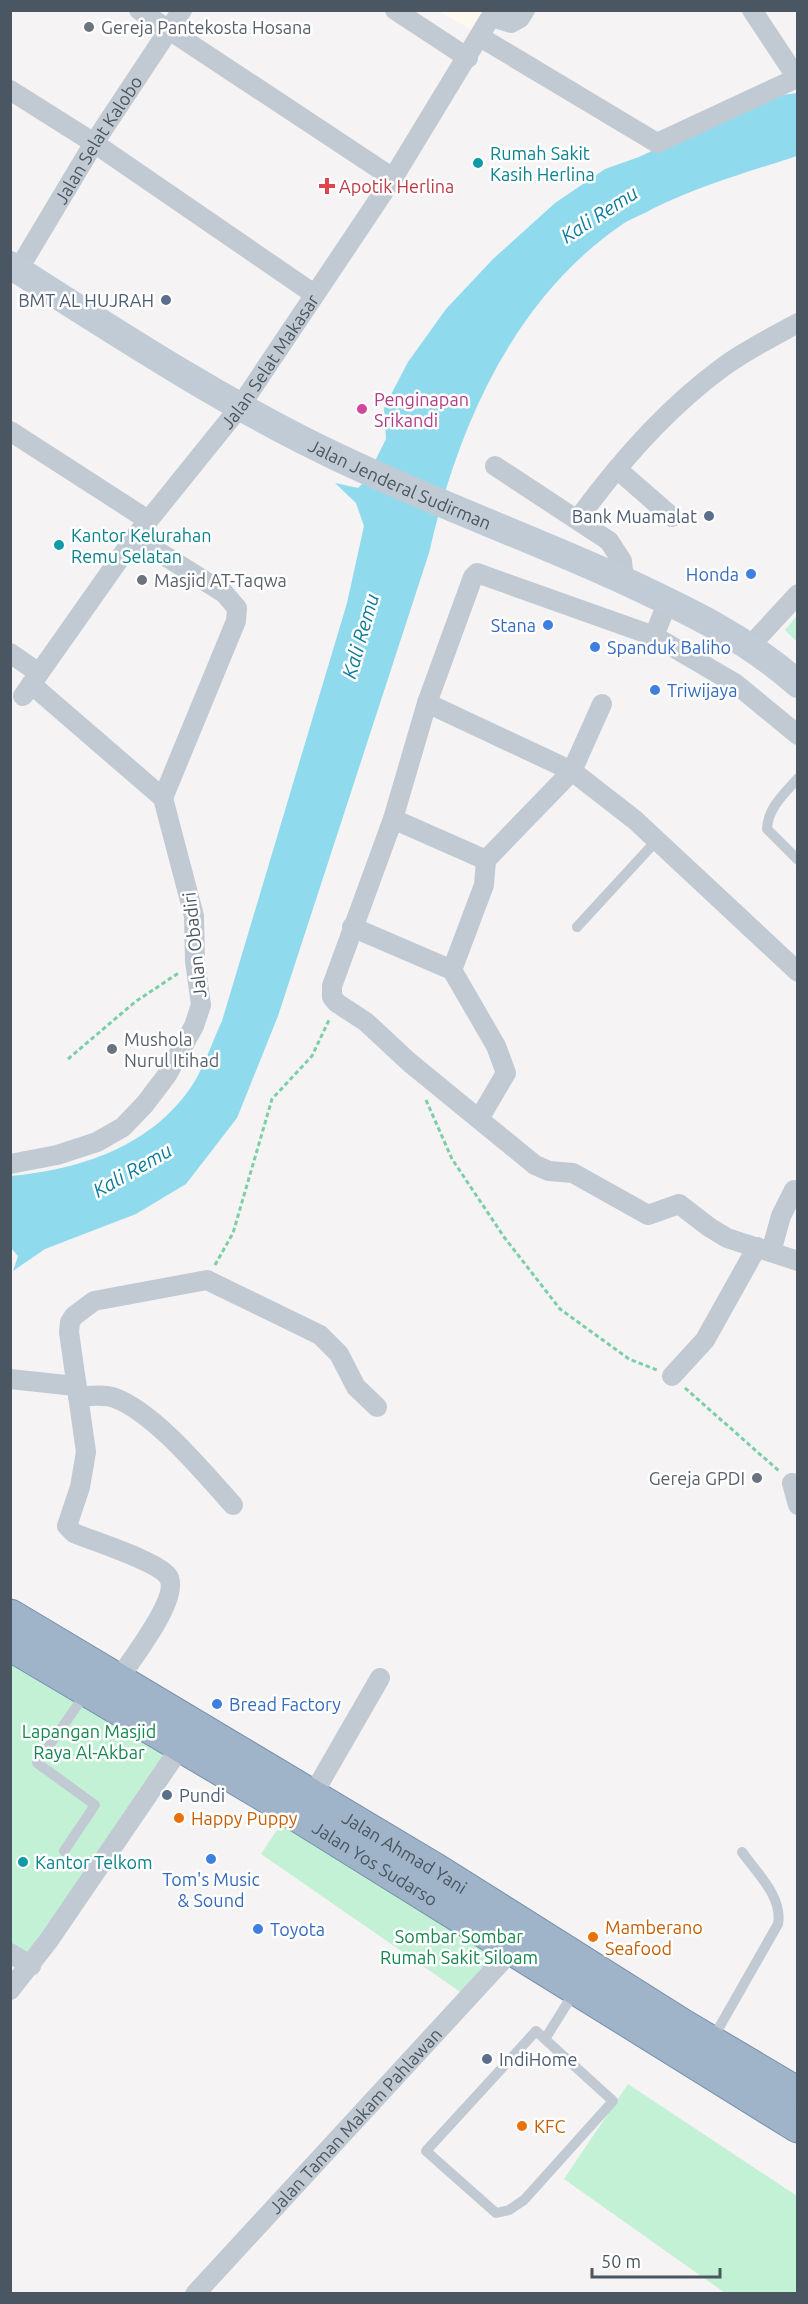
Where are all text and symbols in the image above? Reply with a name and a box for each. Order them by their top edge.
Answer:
place label: Gereja Pantekosta Hosana [101,17,312,37]
marker: Gereja Pantekosta Hosana [82,20,96,34]
street label: Jalan Selat Kalobo [50,72,146,207]
place label: Rumah Sakit Kasih Herlina [490,143,595,184]
marker: Rumah Sakit Kasih Herlina [471,156,485,170]
place label: Apotik Herlina [339,176,454,196]
marker: Apotik Herlina [320,179,334,193]
water label: Kali Remu [556,181,642,247]
place label: BMT AL HUJRAH [18,290,154,310]
street label: Jalan Selat Makasar [217,290,323,432]
marker: BMT AL HUJRAH [159,293,173,307]
place label: Penginapan Srikandi [374,389,469,430]
marker: Penginapan Srikandi [355,402,369,416]
street label: Jalan Jenderal Sudirman [305,435,494,533]
place label: Bank Muamalat [572,506,697,526]
marker: Bank Muamalat [702,509,716,523]
place label: Kantor Kelurahan Remu Selatan [71,525,212,566]
marker: Kantor Kelurahan Remu Selatan [52,538,66,552]
place label: Honda [686,564,739,584]
marker: Honda [744,567,758,581]
place label: Masjid AT-Taqwa [154,570,287,590]
marker: Masjid AT-Taqwa [135,573,149,587]
water label: Kali Remu [337,591,383,681]
place label: Stana [491,615,536,635]
marker: Stana [541,618,555,632]
place label: Spanduk Baliho [607,637,731,657]
marker: Spanduk Baliho [588,640,602,654]
place label: Triwijaya [667,680,737,700]
marker: Triwijaya [648,683,662,697]
street label: Jalan Obadiri [178,891,210,999]
place label: Mushola Nurul Itihad [124,1029,219,1070]
marker: Mushola Nurul Itihad [105,1042,119,1056]
water label: Kali Remu [89,1138,176,1202]
place label: Gereja GPDI [649,1468,745,1488]
marker: Gereja GPDI [750,1471,764,1485]
place label: Bread Factory [229,1694,341,1714]
marker: Bread Factory [210,1697,224,1711]
park label: Lapangan Masjid Raya Al-Akbar [22,1721,156,1762]
place label: Pundi [179,1785,225,1805]
marker: Pundi [160,1788,174,1802]
street label: Jalan Ahmad Yani [339,1807,471,1897]
place label: Happy Puppy [191,1808,298,1828]
marker: Happy Puppy [172,1811,186,1825]
street label: Jalan Yos Sudarso [309,1817,441,1910]
place label: Kantor Telkom [35,1852,153,1872]
marker: Tom's Music & Sound [204,1852,218,1866]
marker: Kantor Telkom [16,1855,30,1869]
place label: Tom's Music & Sound [162,1869,260,1910]
place label: Mamberano Seafood [605,1917,703,1958]
place label: Toyota [270,1919,325,1939]
marker: Toyota [251,1922,265,1936]
park label: Sombar Sombar Rumah Sakit Siloam [380,1926,538,1967]
marker: Mamberano Seafood [586,1930,600,1944]
street label: Jalan Taman Makam Pahlawan [265,2024,445,2217]
place label: IndiHome [499,2049,577,2069]
marker: IndiHome [480,2052,494,2066]
place label: KFC [534,2116,565,2136]
marker: KFC [515,2119,529,2133]
scale bar [592,2241,720,2279]
text: 50 m [601,2251,641,2271]

